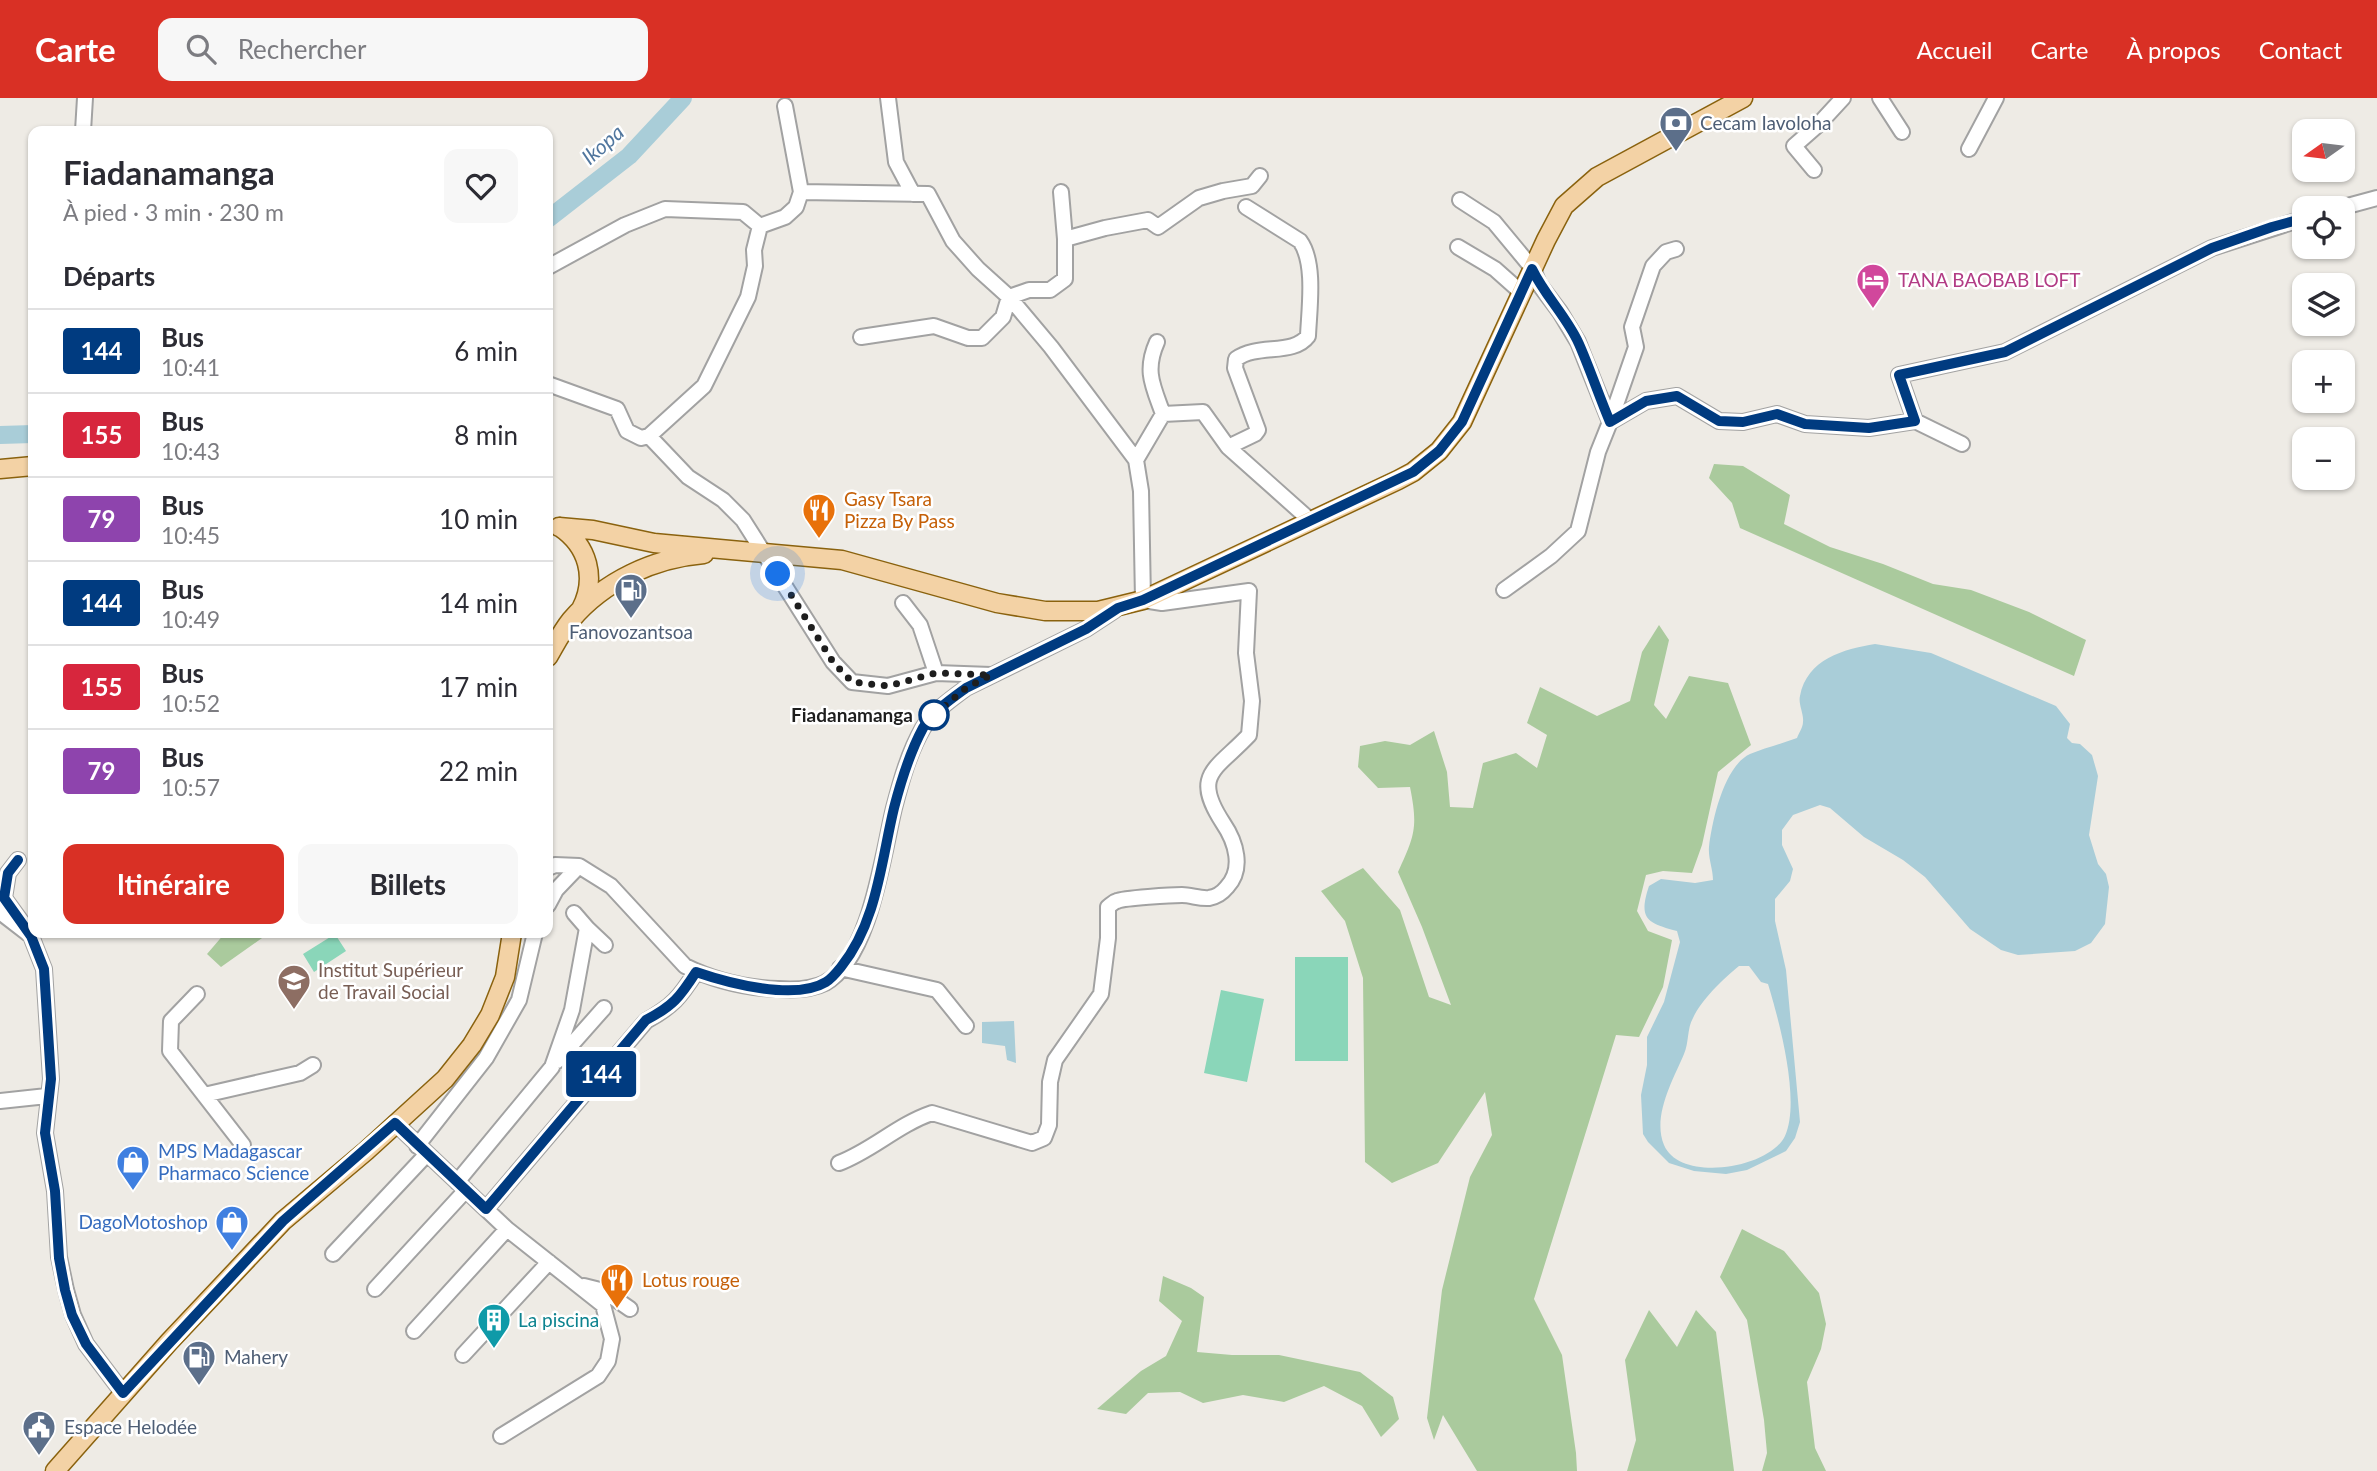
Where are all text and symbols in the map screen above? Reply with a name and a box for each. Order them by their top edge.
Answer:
search box [158,18,648,81]
text: Carte [35,29,116,69]
icon: search [182,30,220,68]
text: Rechercher [238,33,367,65]
text: Accueil [1916,35,1992,64]
text: Carte [2030,35,2088,64]
text: À propos [2126,35,2221,64]
text: Contact [2259,35,2342,64]
bank icon: Cecam Iavoloha [1657,104,1695,153]
place label: Cecam Iavoloha [1700,111,1831,134]
water label: Ikopa [576,119,628,169]
north arrow [2292,119,2356,182]
map controls [2292,119,2355,490]
button: heart [444,149,518,223]
text: Fiadanamanga [63,152,275,192]
button: locate [2292,196,2355,259]
text: À pied · 3 min · 230 m [63,198,284,226]
text: Départs [63,260,155,292]
hotel icon: TANA BAOBAB LOFT [1854,261,1892,310]
place label: TANA BAOBAB LOFT [1898,268,2081,291]
button: layers [2292,273,2355,336]
text: Bus [161,321,204,353]
text: 6 min [454,335,518,367]
text: 144 [81,336,122,365]
button: + [2292,350,2355,413]
text: 10:41 [161,353,220,381]
text: Bus [161,405,204,437]
text: 8 min [454,419,518,451]
text: 155 [81,420,122,449]
button: − [2292,427,2355,490]
text: 10:43 [161,437,220,465]
place label: Gasy Tsara Pizza By Pass [844,487,955,532]
text: Bus [161,489,204,521]
restaurant icon: Gasy Tsara Pizza By Pass [800,491,838,540]
text: 10 min [439,503,518,535]
text: 79 [88,504,115,533]
text: 10:45 [161,521,220,549]
your location [760,556,795,591]
fuel station icon: Fanovozantsoa [612,571,650,620]
text: Bus [161,573,204,605]
text: 14 min [439,587,518,619]
text: 144 [81,588,122,617]
text: 10:49 [161,605,220,633]
place label: Fanovozantsoa [569,620,693,643]
text: Bus [161,657,204,689]
text: 17 min [439,671,518,703]
text: 155 [81,672,122,701]
text: 10:52 [161,689,220,717]
marker: Fiadanamanga [919,700,949,730]
place label: Fiadanamanga [791,703,913,726]
text: Bus [161,741,204,773]
text: 22 min [439,755,518,787]
text: 79 [88,756,115,785]
text: 10:57 [161,773,220,801]
button: Itinéraire [63,844,284,924]
button: Billets [298,844,518,924]
place label: Institut Supérieur de Travail Social [318,958,463,1003]
school or university icon: Institut Supérieur de Travail Social [275,962,313,1011]
line badge: 144 [561,1051,641,1097]
text: 144 [580,1059,622,1088]
place label: MPS Madagascar Pharmaco Science [158,1139,309,1184]
shop icon: MPS Madagascar Pharmaco Science [114,1143,152,1192]
shop icon: DagoMotoshop [213,1203,251,1252]
place label: DagoMotoshop [78,1210,208,1233]
restaurant icon: Lotus rouge [598,1261,636,1310]
place label: Lotus rouge [642,1268,740,1291]
building icon: La piscina [475,1301,513,1350]
place label: La piscina [518,1308,599,1331]
fuel station icon: Mahery [180,1338,218,1387]
place label: Mahery [224,1345,288,1368]
public building icon: Espace Helodée [20,1408,58,1457]
place label: Espace Helodée [64,1415,197,1438]

